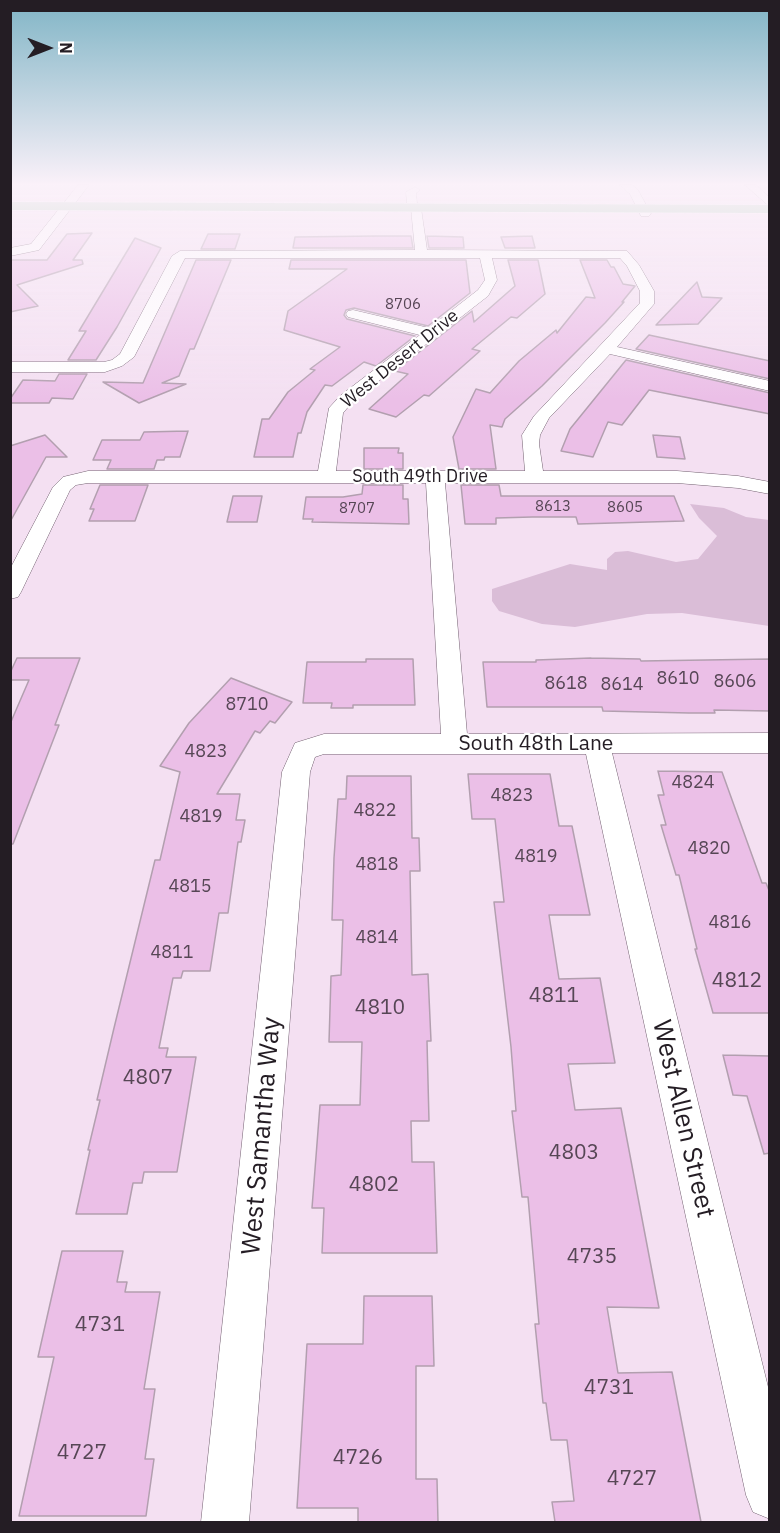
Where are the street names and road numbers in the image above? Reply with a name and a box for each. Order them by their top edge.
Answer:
street label: West Desert Drive [337,305,463,413]
street label: South 49th Drive [352,466,488,488]
street label: South 48th Lane [459,731,613,757]
street label: West Samantha Way [236,1016,288,1256]
street label: West Allen Street [645,1017,721,1221]

